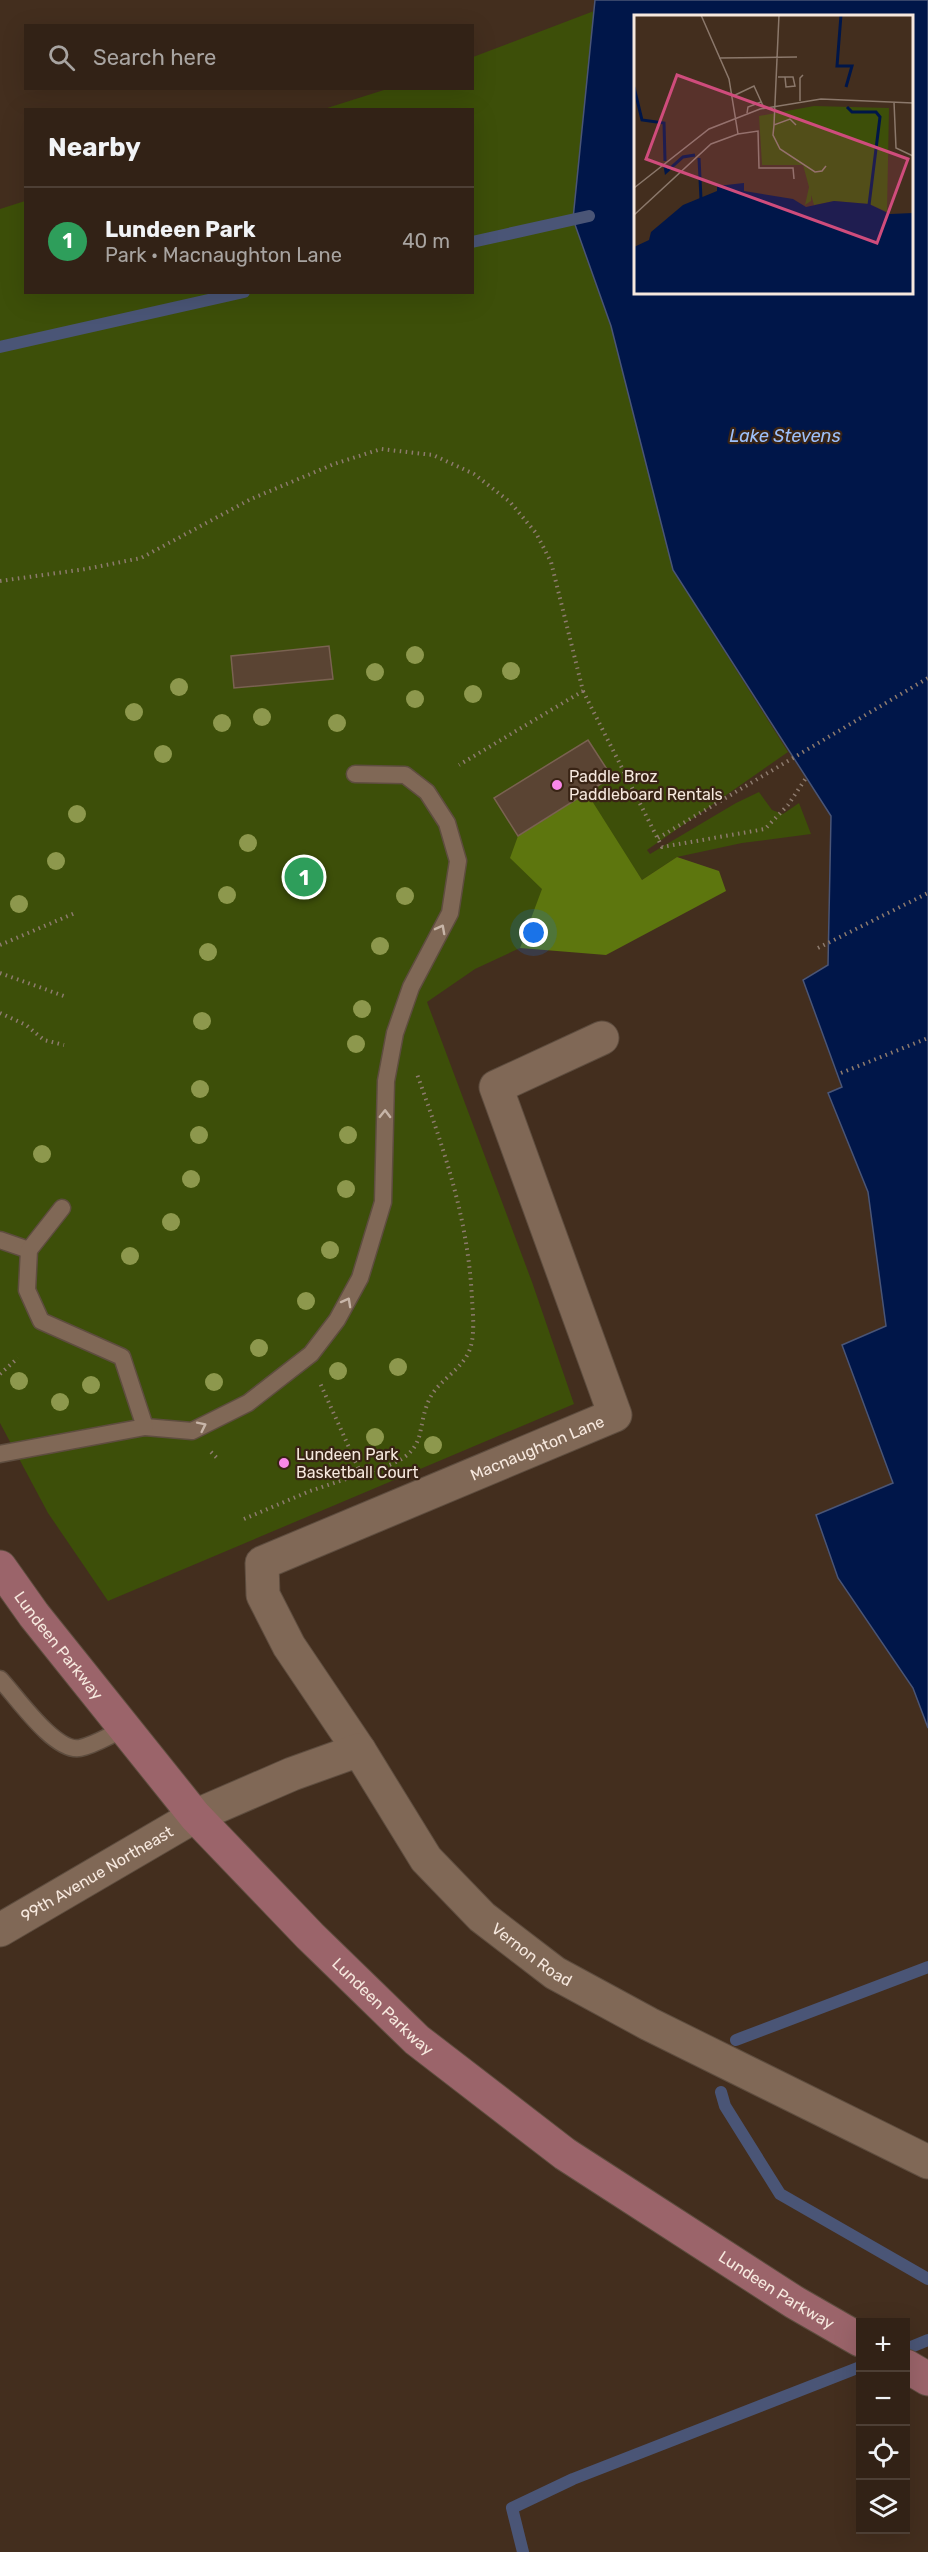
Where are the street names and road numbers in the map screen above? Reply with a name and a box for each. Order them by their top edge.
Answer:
street label: Macnaughton Lane [468,1412,607,1485]
street label: Lundeen Parkway [10,1588,107,1704]
street label: 99th Avenue Northeast [17,1822,176,1926]
street label: Vernon Road [488,1919,575,1990]
street label: Lundeen Parkway [328,1954,437,2059]
street label: Lundeen Parkway [715,2247,838,2333]

